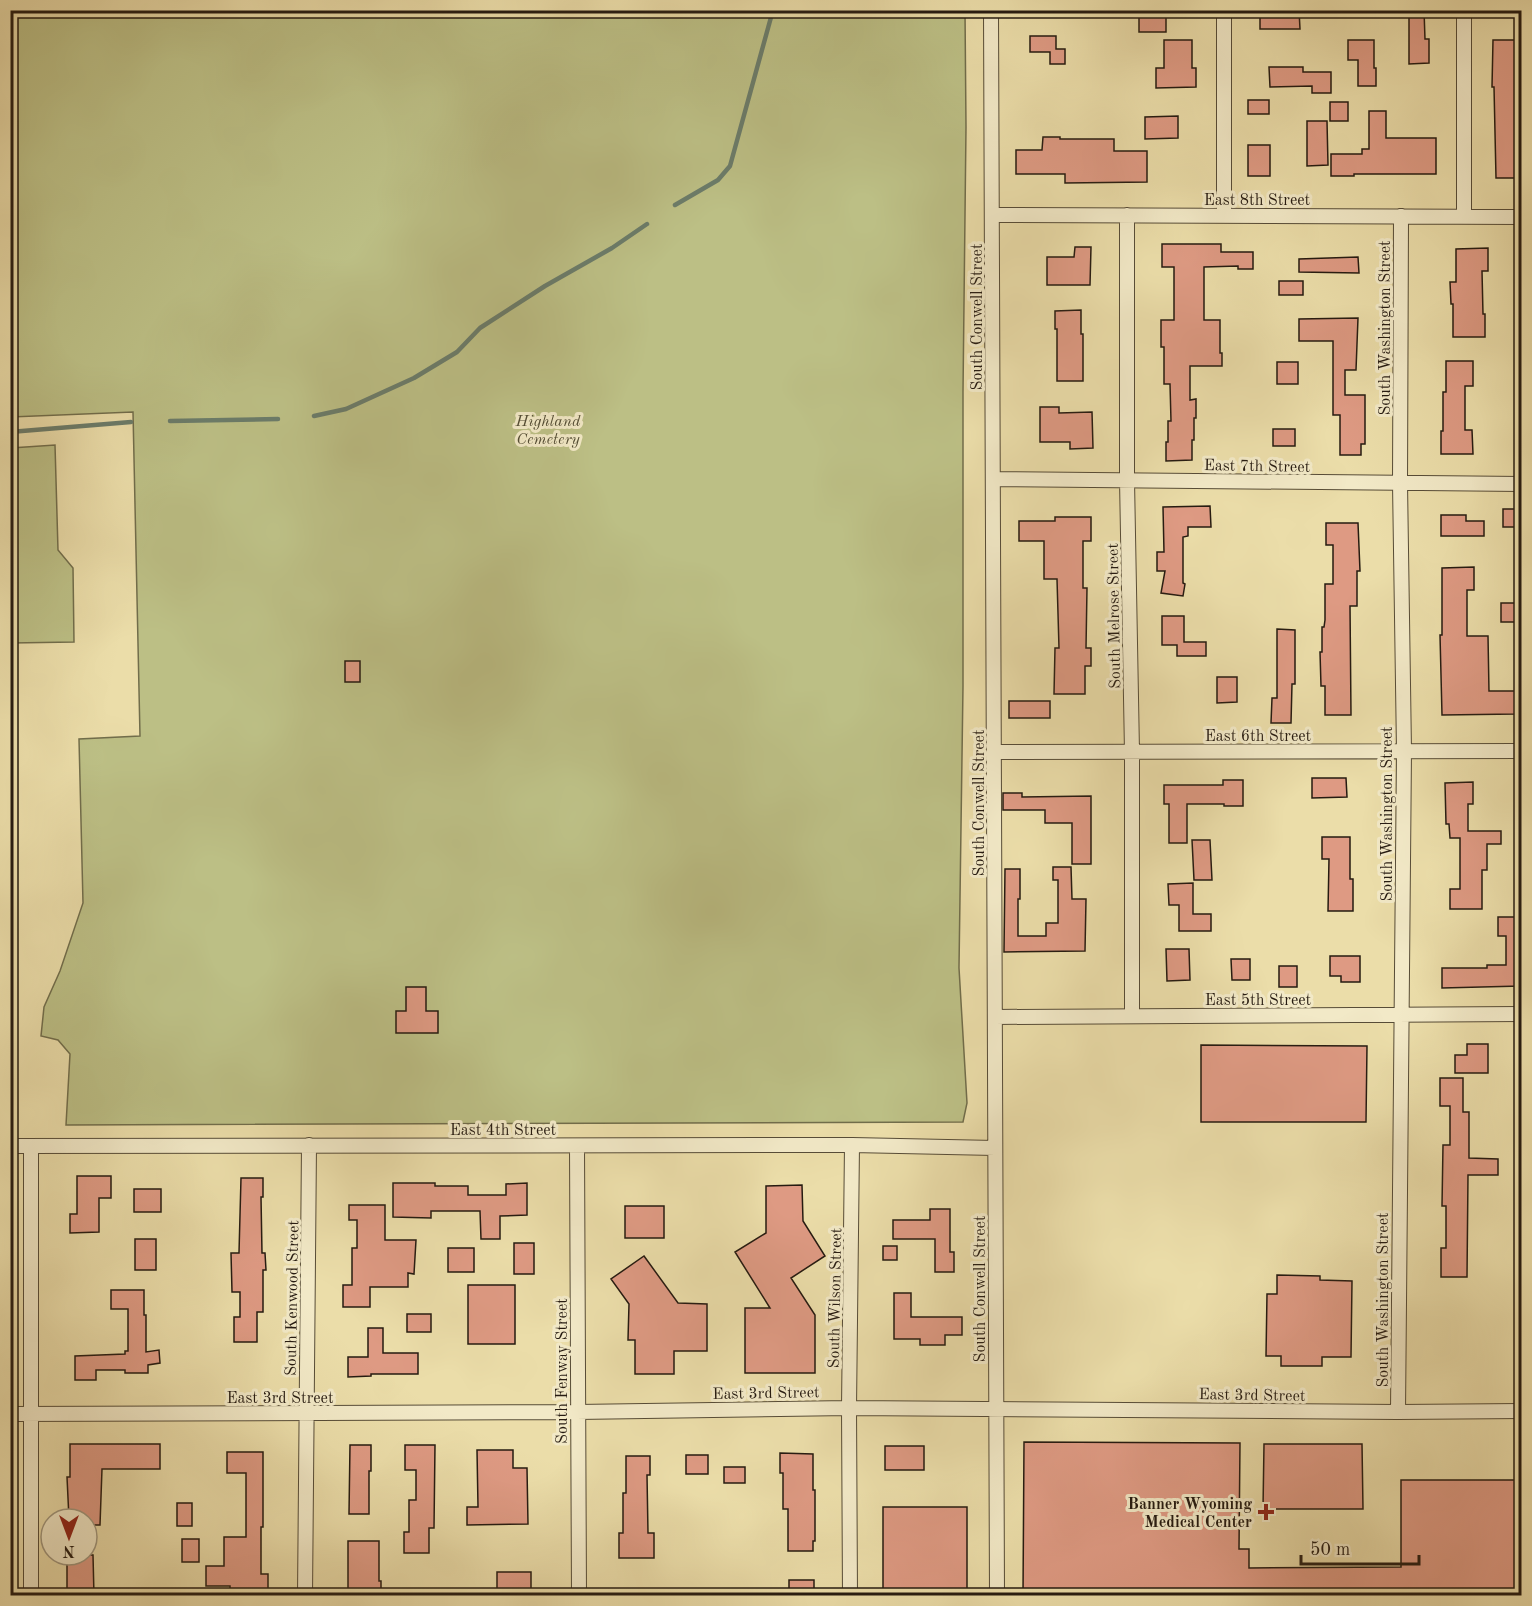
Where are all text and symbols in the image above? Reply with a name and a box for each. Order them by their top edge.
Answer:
street label: East 8th Street [1204,193,1311,209]
street label: South Washington Street [1378,240,1394,416]
street label: South Conwell Street [970,243,986,391]
park label: Highland Cemetery [515,414,581,448]
street label: East 7th Street [1204,458,1311,476]
street label: South Melrose Street [1106,542,1124,689]
street label: South Washington Street [1380,726,1396,902]
street label: South Conwell Street [972,729,988,877]
street label: East 6th Street [1205,729,1312,745]
street label: East 5th Street [1205,993,1312,1009]
street label: East 4th Street [450,1123,557,1139]
street label: South Washington Street [1376,1212,1392,1388]
street label: South Conwell Street [973,1215,989,1363]
street label: South Kenwood Street [284,1219,302,1376]
street label: South Wilson Street [827,1227,845,1368]
street label: South Fenway Street [555,1298,571,1444]
street label: East 3rd Street [712,1385,820,1403]
street label: East 3rd Street [1198,1387,1306,1405]
street label: East 3rd Street [226,1391,334,1407]
place label: Banner Wyoming Medical Center [1128,1497,1252,1531]
marker: Banner Wyoming Medical Center [1257,1503,1275,1521]
north arrow [39,1507,99,1567]
scale bar [1301,1528,1420,1566]
text: 50 m [1310,1541,1350,1559]
text: N [62,1542,75,1558]

